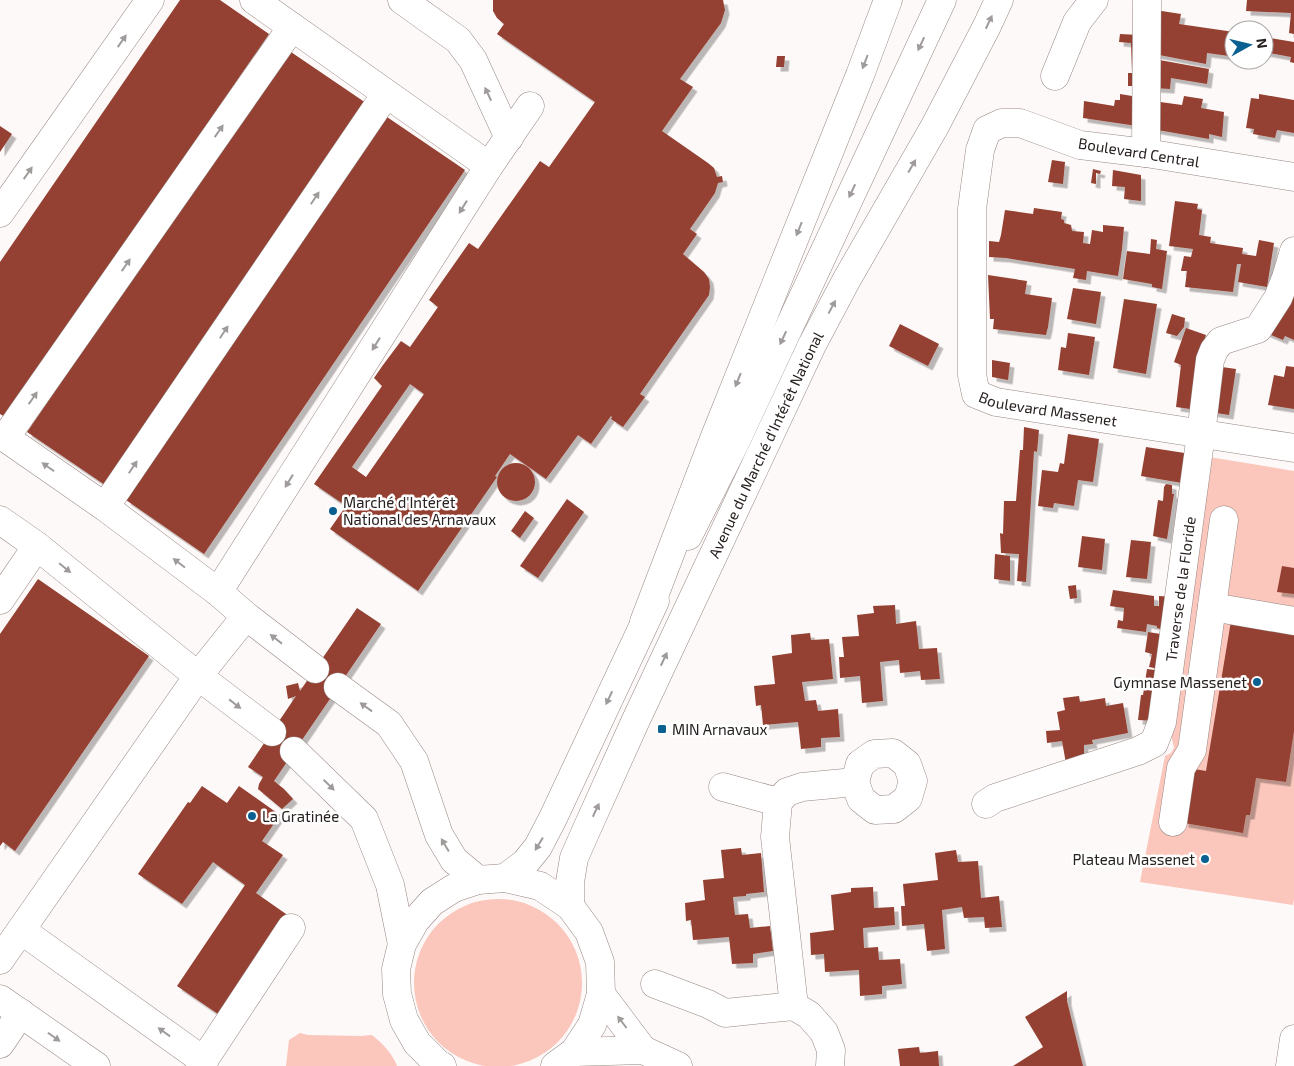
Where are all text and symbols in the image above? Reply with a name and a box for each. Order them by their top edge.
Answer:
one-way arrow [985,15,993,29]
north arrow [1224,20,1274,70]
one-way arrow [117,34,127,48]
one-way arrow [917,37,925,51]
text: N [1253,37,1271,49]
one-way arrow [861,55,869,70]
one-way arrow [484,87,492,101]
one-way arrow [214,125,224,138]
street label: Boulevard Central [1077,134,1201,171]
one-way arrow [908,159,917,172]
one-way arrow [23,167,33,180]
one-way arrow [848,184,856,198]
one-way arrow [310,191,320,205]
one-way arrow [458,200,468,214]
one-way arrow [794,222,802,236]
one-way arrow [121,258,131,271]
one-way arrow [828,300,836,314]
one-way arrow [219,326,229,339]
street label: Avenue du Marché d'Intérêt National [704,328,827,561]
one-way arrow [779,331,787,345]
one-way arrow [371,338,380,351]
one-way arrow [733,373,741,387]
street label: Boulevard Massenet [976,387,1119,430]
one-way arrow [28,391,38,404]
one-way arrow [128,460,137,473]
one-way arrow [41,462,54,472]
one-way arrow [284,475,293,488]
place label: Marché d'Intérêt National des Arnavaux [343,493,496,528]
marker: Marché d'Intérêt National des Arnavaux [327,505,339,517]
street label: Traverse de la Floride [1161,515,1199,663]
one-way arrow [173,557,186,568]
one-way arrow [58,563,71,574]
one-way arrow [270,634,283,645]
one-way arrow [661,652,669,666]
place label: Gymnase Massenet [1113,673,1247,691]
marker: Gymnase Massenet [1251,676,1263,688]
one-way arrow [605,691,613,705]
one-way arrow [228,699,242,709]
one-way arrow [359,702,373,712]
place label: MIN Arnavaux [672,720,768,738]
marker: MIN Arnavaux [656,723,668,735]
one-way arrow [323,779,335,791]
one-way arrow [592,803,600,817]
place label: La Gratinée [262,807,339,825]
marker: La Gratinée [246,810,258,822]
one-way arrow [534,837,544,851]
one-way arrow [440,838,449,851]
place label: Plateau Massenet [1072,850,1195,868]
marker: Plateau Massenet [1199,853,1211,865]
one-way arrow [616,1016,627,1029]
one-way arrow [157,1027,171,1037]
one-way arrow [48,1032,61,1042]

